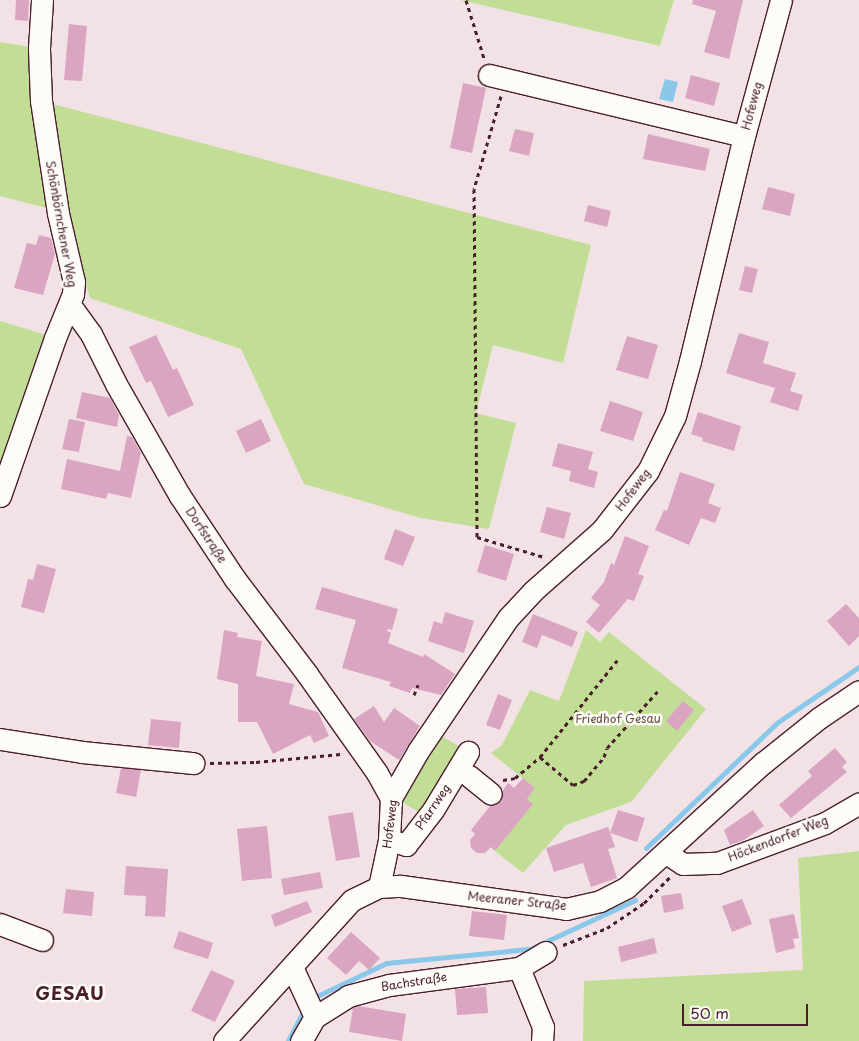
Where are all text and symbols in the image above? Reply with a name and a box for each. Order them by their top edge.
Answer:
street label: Hofeweg [739,80,765,132]
street label: Schönbörnchener Weg [43,159,79,289]
street label: Hofeweg [612,466,654,514]
street label: Dorfstraße [182,504,230,566]
park label: Friedhof Gesau [575,712,661,726]
street label: Pfarrweg [412,781,454,833]
street label: Hofeweg [380,799,400,849]
street label: Höckendorfer Weg [725,813,831,865]
street label: Meeraner Straße [467,889,567,913]
street label: Bachstraße [380,970,448,994]
district label: GESAU [35,982,105,1004]
scale bar [684,994,810,1026]
text: 50 m [690,1001,729,1024]

